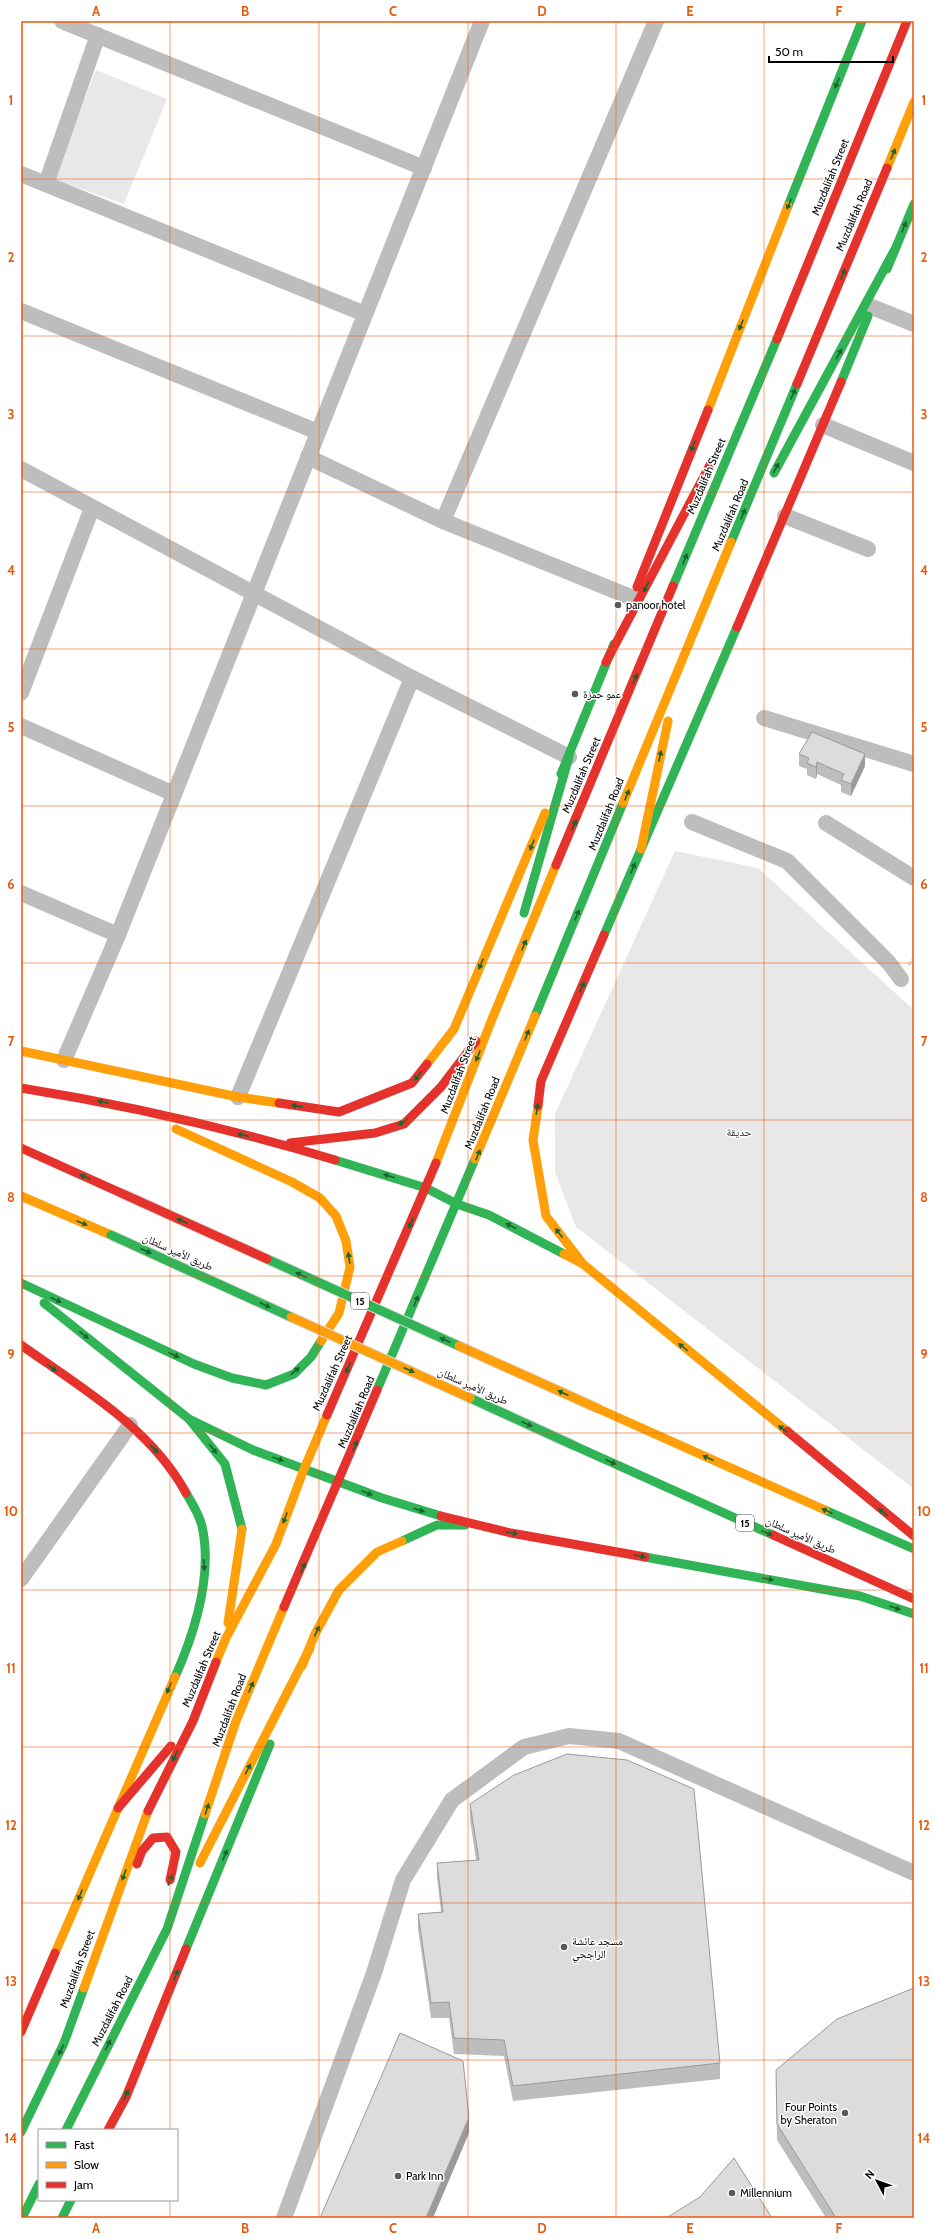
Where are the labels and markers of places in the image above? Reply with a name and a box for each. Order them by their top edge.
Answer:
place label: panoor hotel [626,598,686,612]
marker: panoor hotel [613,600,623,610]
place label: عمو حمزة [583,687,622,701]
marker: عمو حمزة [570,689,580,699]
place label: مسجد عائشة الراجحي [572,1934,623,1963]
marker: مسجد عائشة الراجحي [559,1942,569,1952]
place label: Four Points by Sheraton [781,2100,837,2127]
marker: Four Points by Sheraton [840,2108,850,2118]
place label: Park Inn [406,2169,443,2183]
marker: Park Inn [393,2171,403,2181]
place label: Millennium [740,2186,792,2200]
marker: Millennium [727,2188,737,2198]

